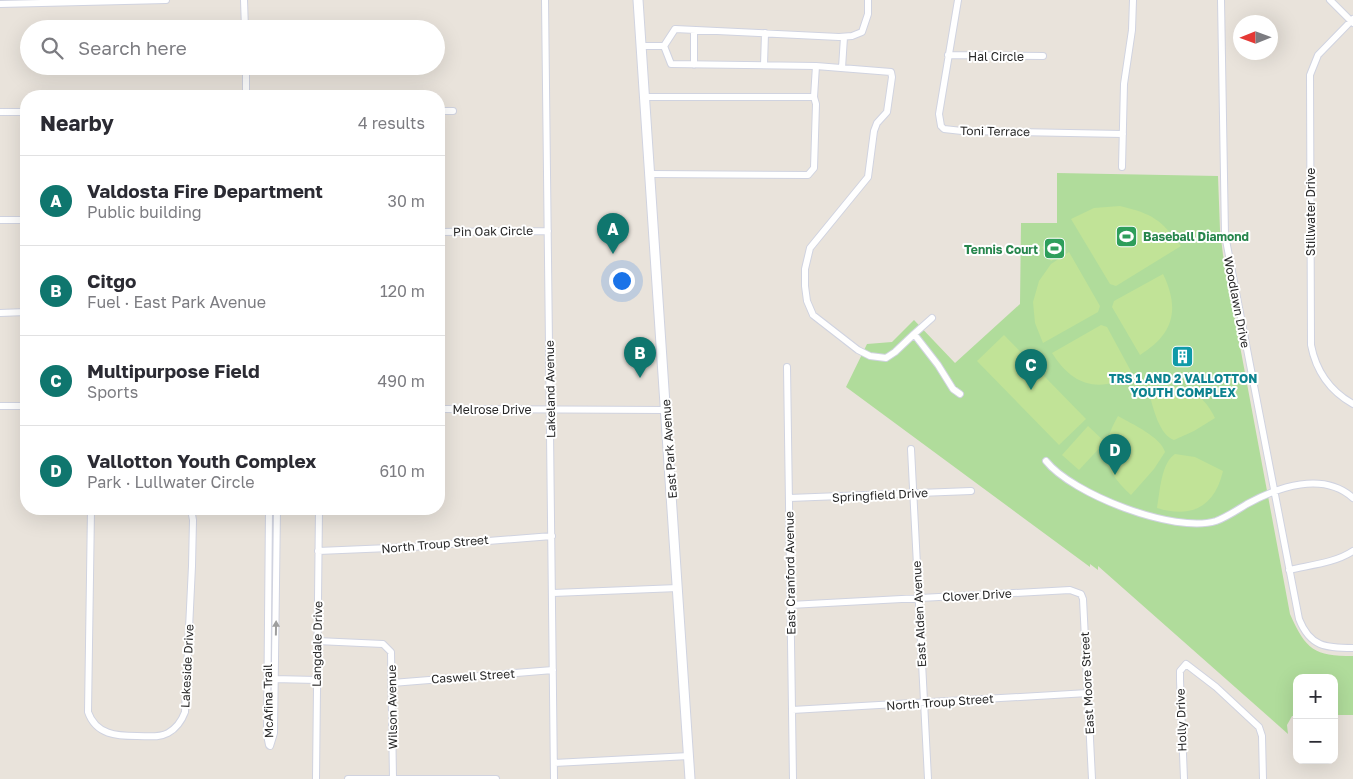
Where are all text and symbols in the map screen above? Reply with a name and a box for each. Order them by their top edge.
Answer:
north arrow [1233,15,1278,60]
search box [20,20,445,75]
icon: search [38,34,66,62]
text: Search here [78,36,187,59]
street label: Hal Circle [968,49,1024,64]
text: Nearby [40,110,114,136]
text: 4 results [358,113,425,133]
street label: Toni Terrace [960,123,1030,139]
street label: Stillwater Drive [1303,168,1318,256]
text: Valdosta Fire Department [87,179,323,202]
text: A [50,191,62,211]
text: 30 m [388,191,425,211]
text: Public building [87,202,202,222]
pin: A [597,213,629,254]
street label: Pin Oak Circle [453,223,533,239]
sports icon: Baseball Diamond [1115,224,1139,248]
place label: Baseball Diamond [1143,229,1249,244]
sports icon: Tennis Court [1042,237,1066,261]
place label: Tennis Court [964,242,1038,257]
street label: Woodlawn Drive [1221,255,1253,349]
your location [609,268,635,294]
text: Citgo [87,269,136,292]
text: B [50,281,62,301]
text: 120 m [380,281,425,301]
text: Fuel · East Park Avenue [87,292,266,312]
pin: B [624,337,656,378]
street label: Lakeland Avenue [542,340,558,438]
building icon: TRS 1 AND 2 VALLOTTON YOUTH COMPLEX [1171,345,1195,369]
pin: C [1015,349,1047,390]
text: Multipurpose Field [87,359,260,382]
text: C [50,371,62,391]
text: 490 m [377,371,425,391]
place label: TRS 1 AND 2 VALLOTTON YOUTH COMPLEX [1109,371,1257,400]
text: Sports [87,382,138,402]
street label: East Park Avenue [658,399,680,499]
street label: Melrose Drive [453,402,532,417]
pin: D [1099,434,1131,475]
text: Vallotton Youth Complex [87,449,316,472]
text: D [50,461,62,481]
text: 610 m [379,461,425,481]
text: Park · Lullwater Circle [87,472,255,492]
street label: Springfield Drive [832,485,928,505]
street label: East Cranford Avenue [781,511,799,635]
street label: North Troup Street [381,532,489,556]
street label: East Alden Avenue [909,560,929,668]
street label: Clover Drive [942,586,1012,604]
street label: Langdale Drive [309,601,325,687]
one-way arrow [272,619,280,635]
street label: Lakeside Drive [177,624,197,708]
street label: East Moore Street [1077,631,1097,735]
street label: McAfina Trail [260,664,276,738]
street label: Wilson Avenue [384,664,400,750]
street label: Caswell Street [431,666,516,686]
map controls [1293,674,1338,764]
button: + [1293,674,1338,719]
street label: Holly Drive [1172,688,1190,752]
street label: North Troup Street [886,691,994,713]
button: − [1293,719,1338,764]

